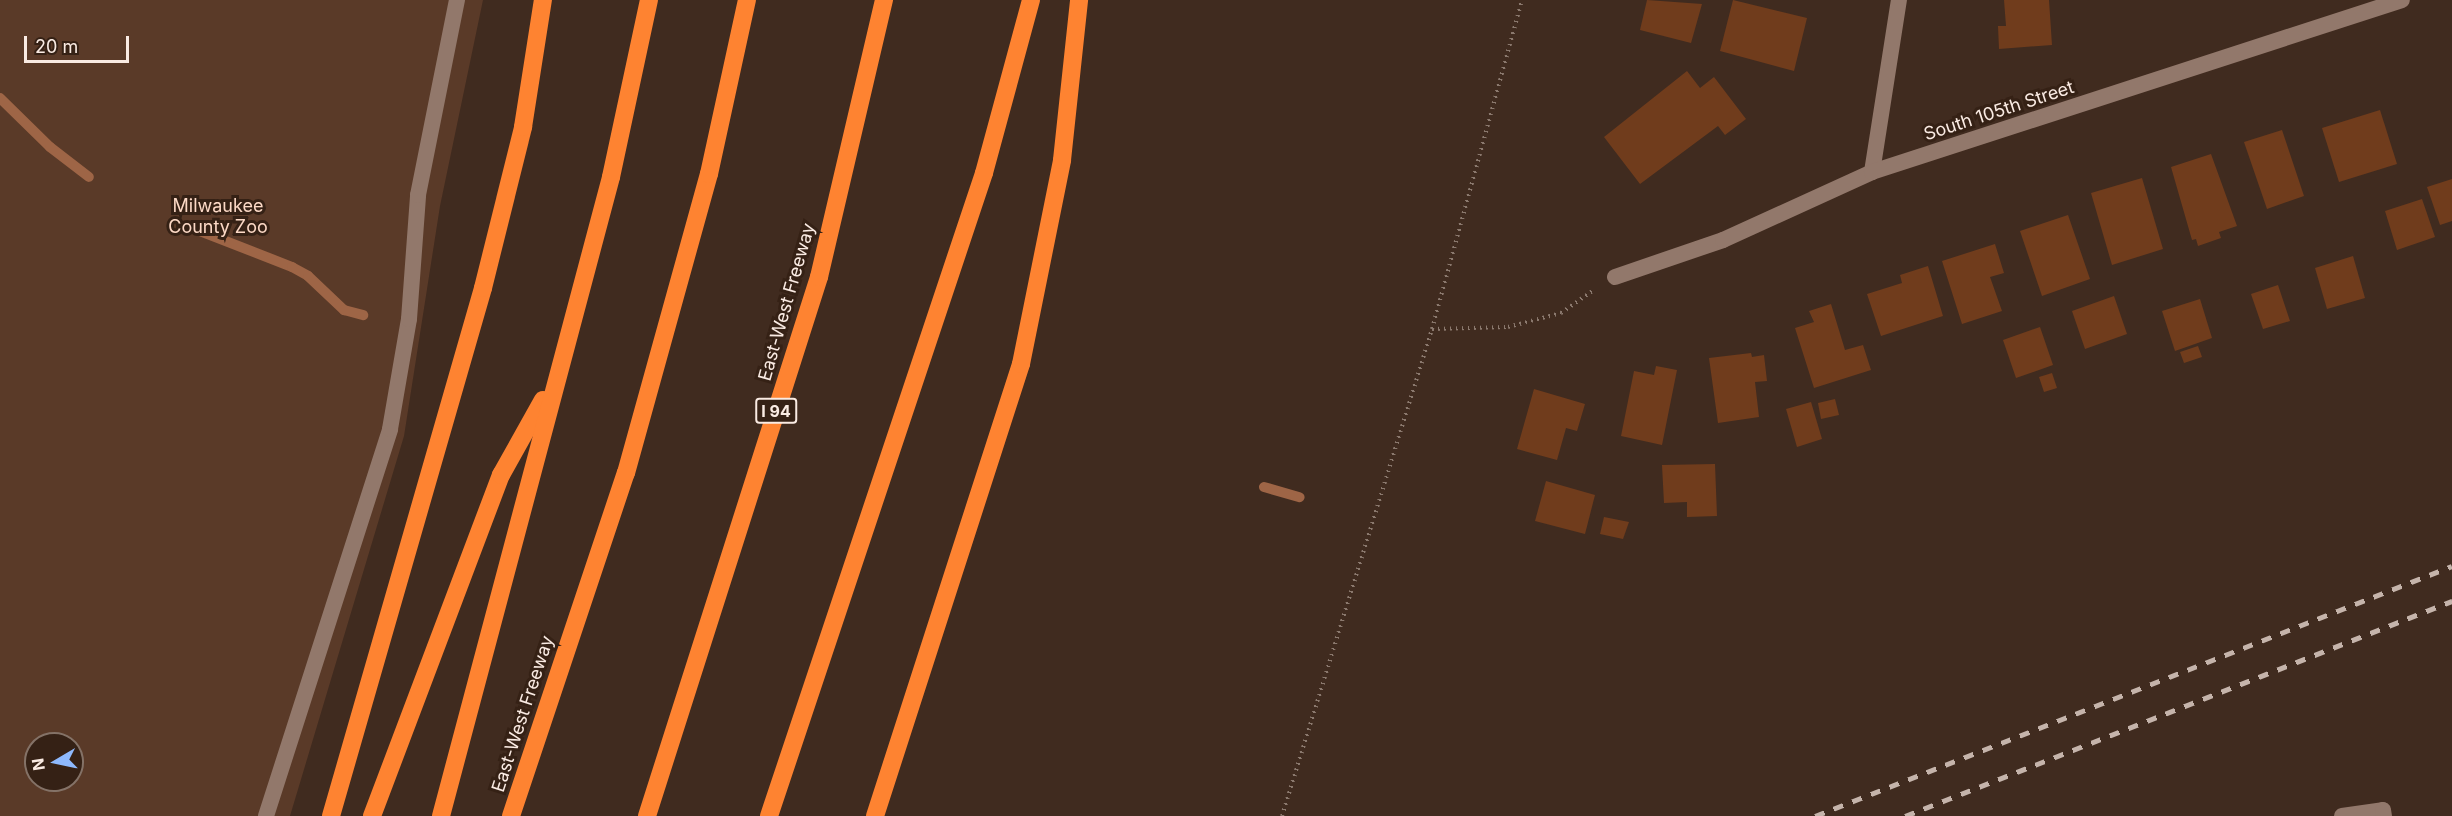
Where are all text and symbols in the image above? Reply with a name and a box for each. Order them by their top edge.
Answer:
scale bar [27,24,132,62]
text: 20 m [35,36,78,57]
street label: South 105th Street [1921,77,2077,145]
park label: Milwaukee County Zoo [168,196,268,238]
street label: East-West Freeway [754,221,820,383]
road number: I 94 [755,398,797,424]
street label: East-West Freeway [488,633,558,795]
north arrow [24,732,84,792]
text: N [27,757,49,772]

